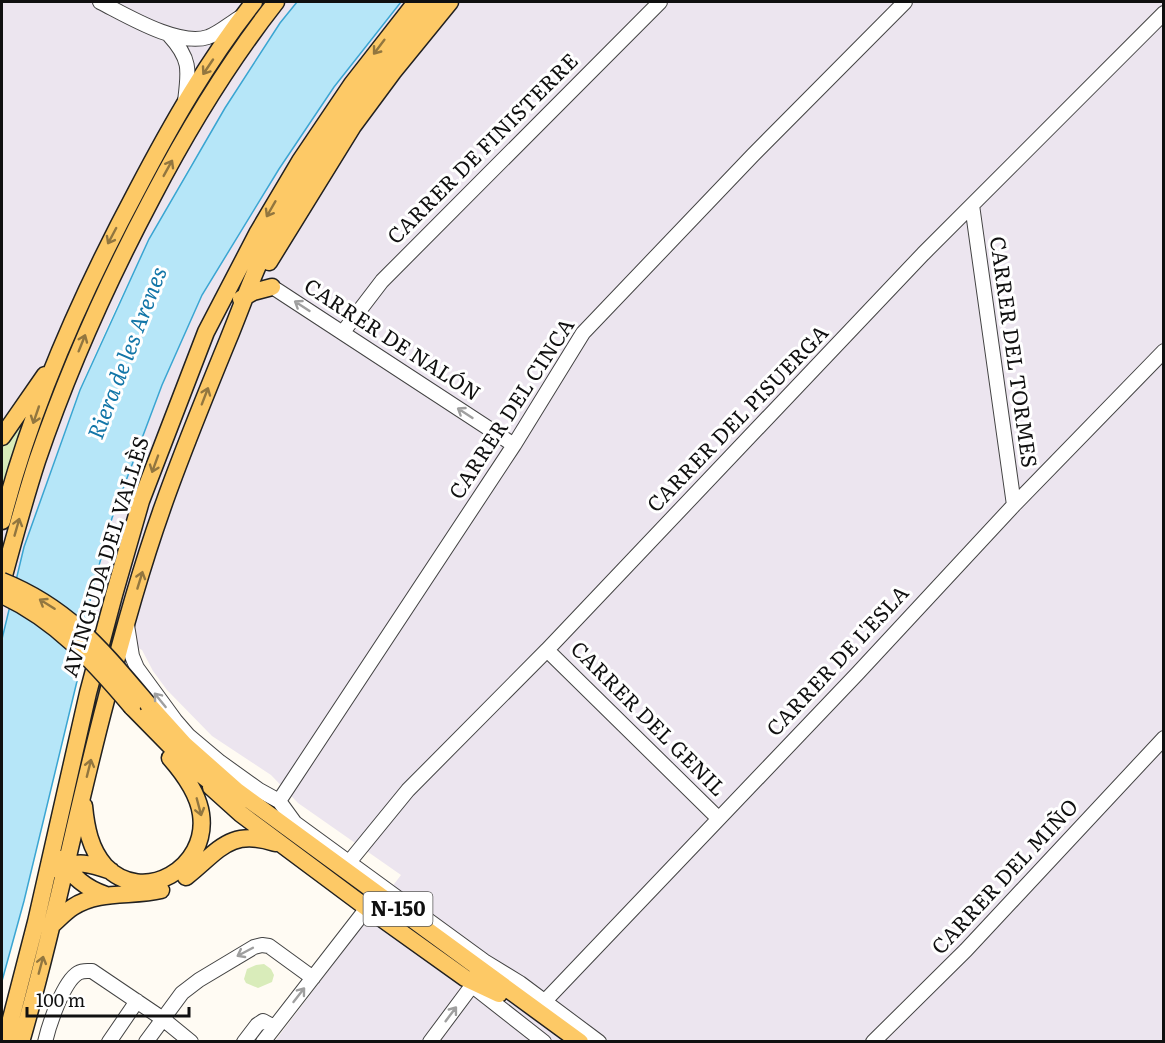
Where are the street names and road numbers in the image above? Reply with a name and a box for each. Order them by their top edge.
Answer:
street label: CARRER DE FINISTERRE [379,45,584,250]
street label: CARRER DEL TORMES [984,234,1047,469]
street label: CARRER DE NALÓN [299,269,488,407]
street label: CARRER DEL CINCA [440,311,580,504]
street label: CARRER DEL PISUERGA [638,316,835,518]
street label: AVINGUDA DEL VALLÈS [52,432,155,680]
street label: CARRER DE L'ESLA [758,576,915,742]
street label: CARRER DEL GENIL [565,633,734,802]
street label: CARRER DEL MIÑO [923,791,1084,960]
road number: N-150 [364,892,432,926]

